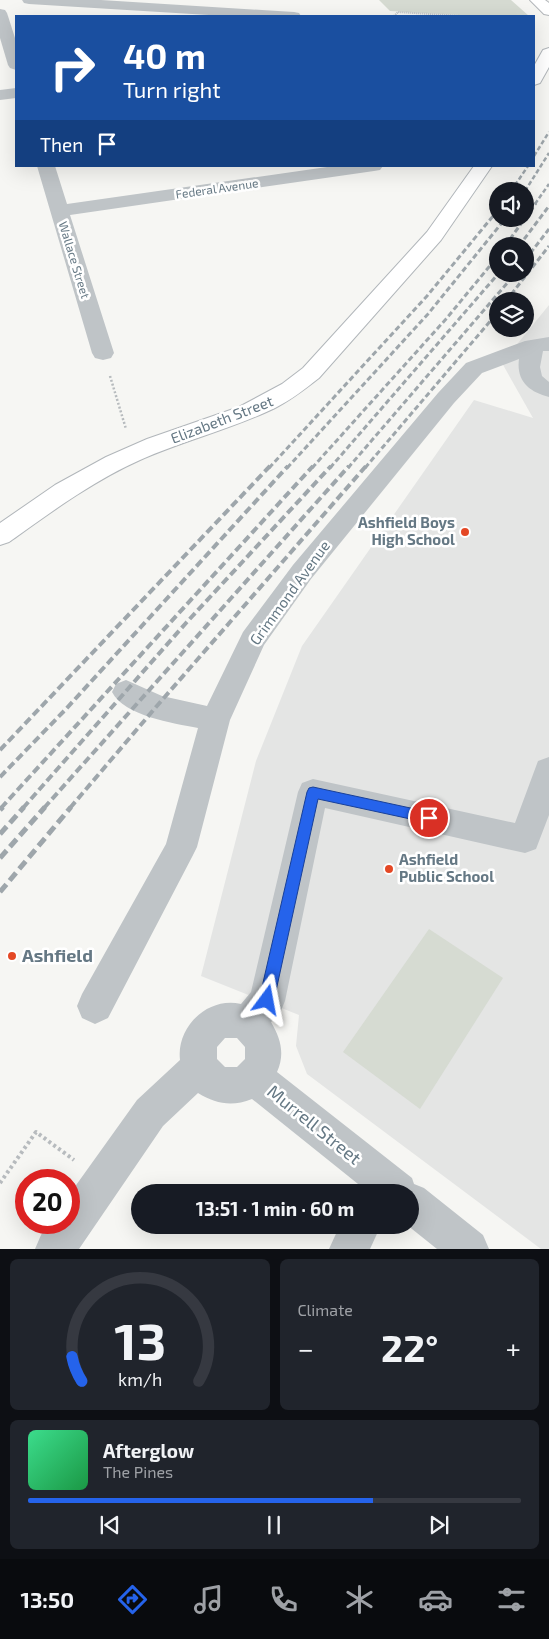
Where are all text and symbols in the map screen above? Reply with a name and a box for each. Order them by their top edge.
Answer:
text: 40 m [123,34,206,76]
icon: right [40,35,105,100]
text: Turn right [123,76,221,102]
icon: arrive [93,130,121,158]
text: Then [40,133,83,156]
street label: Federal Avenue [175,175,259,201]
map controls [489,182,534,337]
button: sound [489,182,534,227]
street label: Wallace Street [57,220,93,300]
button: search [489,237,534,282]
button: layers [489,292,534,337]
street label: Elizabeth Street [168,391,276,447]
place label: Ashfield Boys High School [358,513,455,548]
marker: Ashfield Boys High School [459,526,471,538]
street label: Grimmond Avenue [245,537,333,648]
pin [408,797,450,839]
icon: arrive [415,804,443,832]
place label: Ashfield Public School [399,850,494,885]
marker: Ashfield Public School [383,863,395,875]
place label: Ashfield [22,944,93,966]
marker: Ashfield [6,950,18,962]
position arrow [240,973,292,1025]
street label: Murrell Street [263,1080,366,1169]
speed limit sign: 20 [15,1169,80,1234]
text: 13:51 · 1 min · 60 m [196,1197,354,1220]
text: Climate [298,1300,353,1319]
text: 13 [114,1308,166,1370]
text: 22° [381,1324,438,1370]
text: − [298,1331,314,1365]
text: + [506,1331,521,1365]
text: km/h [118,1368,162,1390]
text: Afterglow [103,1439,194,1462]
text: The Pines [103,1462,173,1481]
icon: previous [96,1511,124,1539]
icon: pause [260,1511,288,1539]
icon: next [425,1511,453,1539]
icon: directions [115,1582,150,1617]
icon: music [191,1582,226,1617]
icon: phone [266,1582,301,1617]
icon: climate [342,1582,377,1617]
icon: car [418,1582,453,1617]
icon: filters [494,1582,529,1617]
text: 13:50 [20,1586,74,1612]

